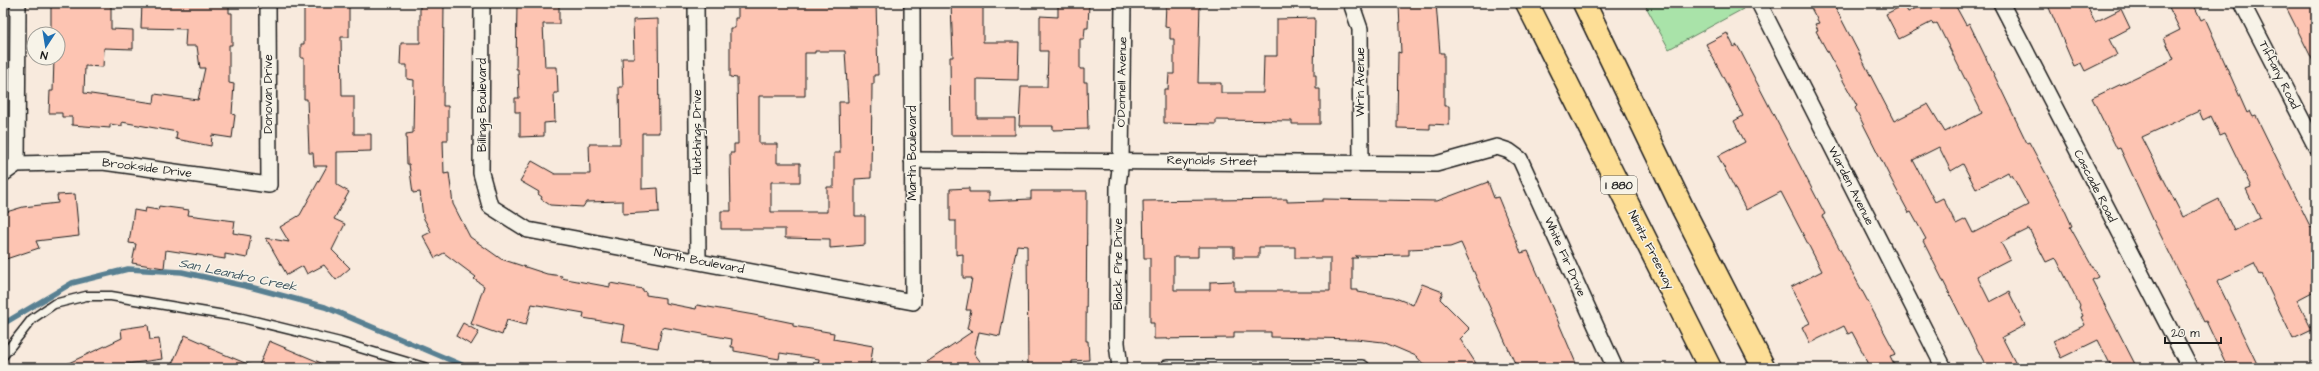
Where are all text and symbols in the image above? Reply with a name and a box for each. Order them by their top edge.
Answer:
north arrow [26,26,66,66]
street label: O'Donnell Avenue [1113,36,1131,127]
street label: Tiffany Road [2254,38,2304,113]
text: N [39,47,49,63]
street label: Wrin Avenue [1352,47,1369,117]
street label: Donovan Drive [260,54,277,134]
street label: Billings Boulevard [474,58,492,152]
street label: Hutchings Drive [689,89,707,175]
street label: Martin Boulevard [904,106,921,200]
street label: Warden Avenue [1824,144,1878,229]
street label: Cascade Road [2069,147,2121,225]
street label: Reynolds Street [1167,152,1257,171]
street label: Brookside Drive [101,154,193,182]
road number: I 880 [1601,176,1637,194]
street label: Nimitz Freeway [1623,208,1678,293]
street label: White Fir Drive [1540,214,1590,300]
street label: Black Pine Drive [1110,218,1127,310]
street label: North Boulevard [653,244,745,278]
water label: San Leandro Creek [177,254,300,297]
scale bar [2165,319,2221,345]
text: 20 m [2171,325,2200,342]

